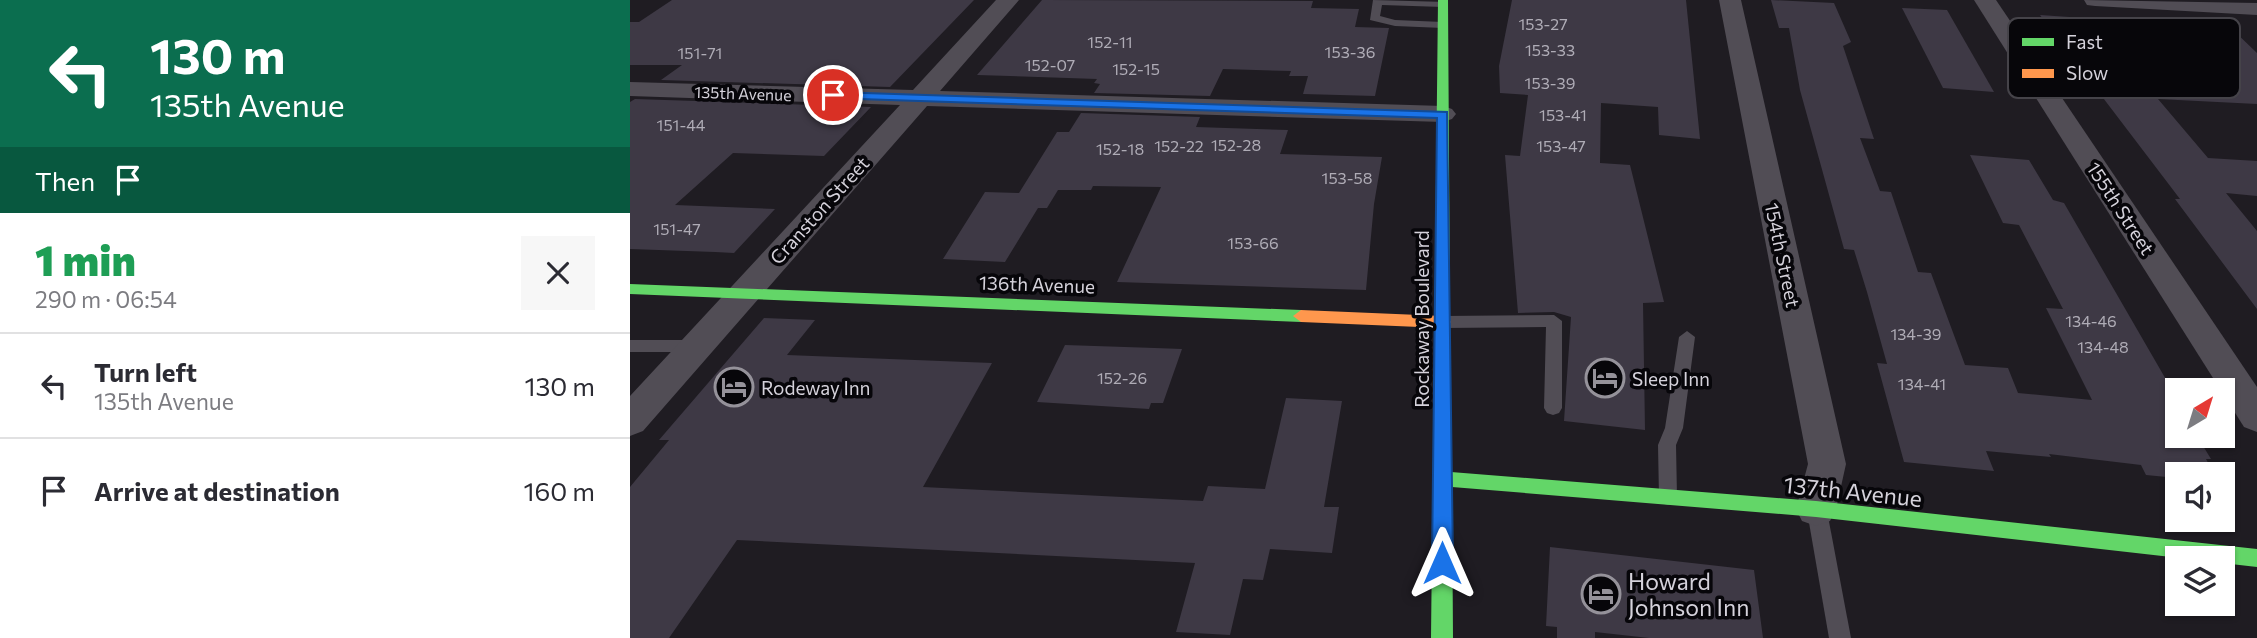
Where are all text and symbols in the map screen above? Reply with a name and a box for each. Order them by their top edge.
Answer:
house number: 153-27 [1518,14,1568,33]
legend [2008,18,2240,98]
text: 130 m [150,24,285,84]
icon: left [35,28,126,119]
text: Fast [2066,30,2103,53]
house number: 152-11 [1087,32,1133,51]
house number: 153-33 [1525,40,1575,59]
house number: 153-36 [1325,42,1375,61]
house number: 151-71 [678,43,722,62]
house number: 152-07 [1025,55,1075,74]
house number: 152-15 [1112,59,1160,78]
text: Slow [2066,61,2108,84]
pin [803,65,863,125]
house number: 153-39 [1525,73,1575,92]
icon: arrive [814,76,852,114]
street label: 135th Avenue [694,82,792,104]
text: 135th Avenue [150,84,345,124]
house number: 153-41 [1539,105,1587,124]
house number: 151-44 [657,115,706,134]
house number: 152-28 [1211,135,1261,154]
house number: 152-22 [1154,136,1204,155]
house number: 153-47 [1536,136,1586,155]
house number: 152-18 [1096,139,1144,158]
street label: Cranston Street [765,151,874,269]
street label: 155th Street [2082,157,2160,259]
icon: arrive [109,161,147,199]
text: Then [35,165,95,196]
house number: 153-58 [1322,168,1372,187]
street label: 154th Street [1761,201,1805,310]
house number: 151-47 [653,219,701,238]
street label: Rockaway Boulevard [1410,230,1433,408]
text: 1 min [35,233,136,285]
house number: 153-66 [1227,233,1279,252]
button: close [521,236,595,310]
street label: 136th Avenue [979,270,1095,298]
text: 290 m · 06:54 [35,285,177,313]
house number: 134-46 [2065,311,2117,330]
house number: 134-39 [1890,324,1942,343]
house number: 134-48 [2077,337,2129,356]
text: Turn left [94,356,197,387]
hotel icon: Sleep Inn [1584,357,1626,399]
hotel icon: Rodeway Inn [713,366,755,408]
icon: left [35,367,73,405]
place label: Sleep Inn [1632,367,1710,390]
house number: 152-26 [1097,368,1147,387]
text: 130 m [524,370,595,401]
house number: 134-41 [1898,374,1946,393]
place label: Rodeway Inn [761,376,871,399]
north arrow [2165,378,2235,448]
map controls [2165,378,2235,616]
text: 135th Avenue [94,387,234,415]
button: sound [2165,462,2235,532]
street label: 137th Avenue [1783,470,1923,512]
icon: arrive [35,472,73,510]
text: Arrive at destination [94,475,340,506]
text: 160 m [523,475,595,506]
position arrow [1405,526,1479,600]
button: layers [2165,546,2235,616]
place label: Howard Johnson Inn [1628,567,1749,621]
hotel icon: Howard Johnson Inn [1580,573,1622,615]

